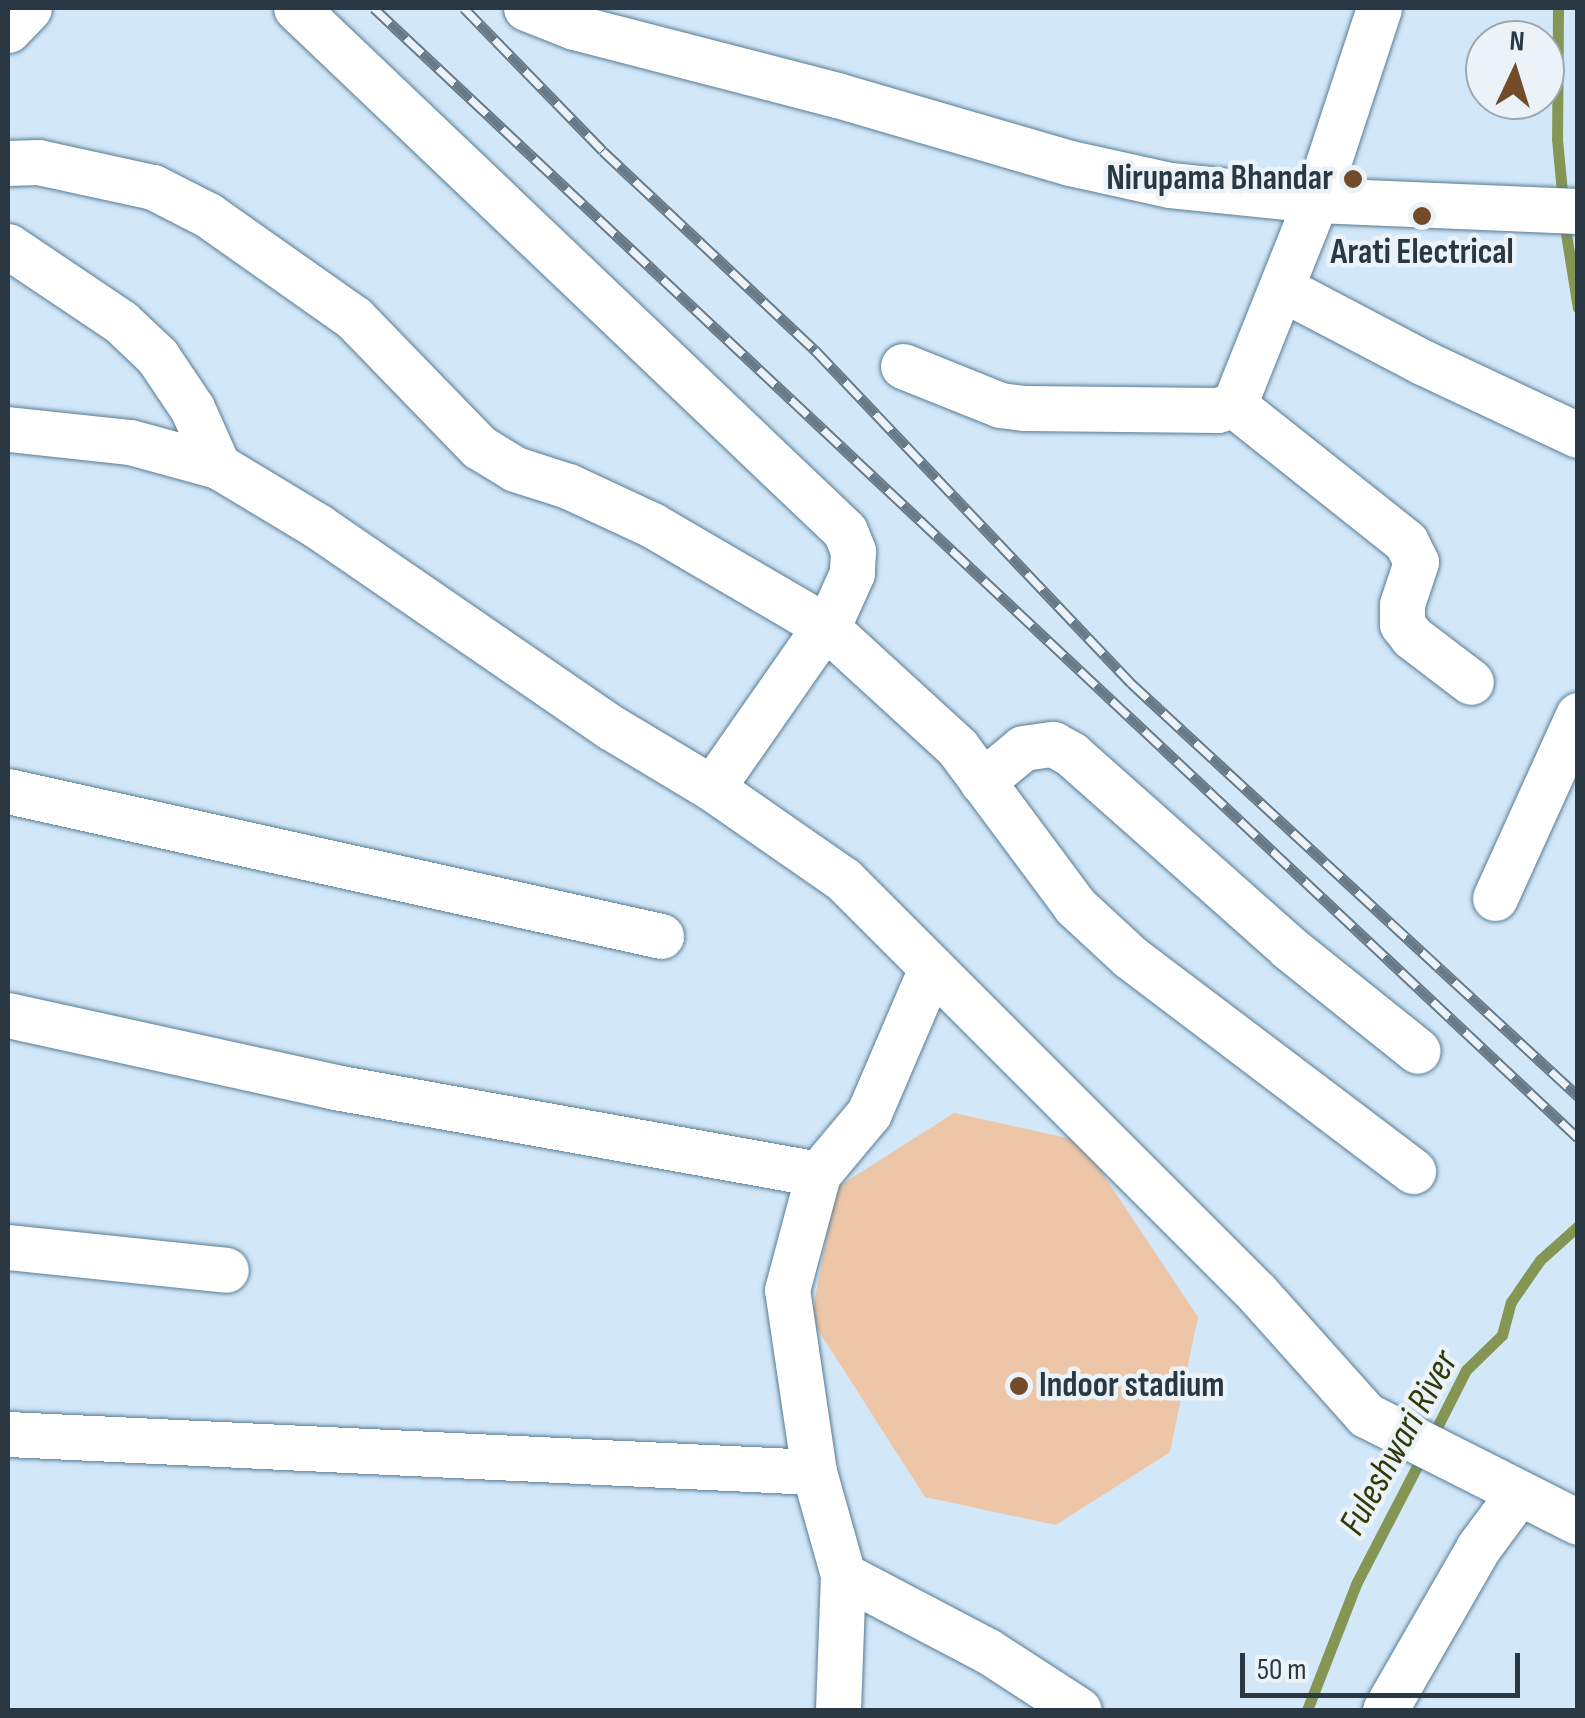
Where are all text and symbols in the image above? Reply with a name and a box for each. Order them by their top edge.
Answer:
north arrow [1465,20,1565,120]
text: N [1508,25,1526,59]
place label: Nirupama Bhandar [1106,158,1333,200]
marker: Nirupama Bhandar [1342,168,1364,190]
marker: Arati Electrical [1411,205,1433,227]
place label: Arati Electrical [1330,232,1514,274]
water label: Fuleshwari River [1330,1343,1468,1543]
place label: Indoor stadium [1039,1365,1225,1407]
marker: Indoor stadium [1008,1375,1030,1397]
scale bar [1245,1633,1525,1695]
text: 50 m [1257,1652,1306,1688]

